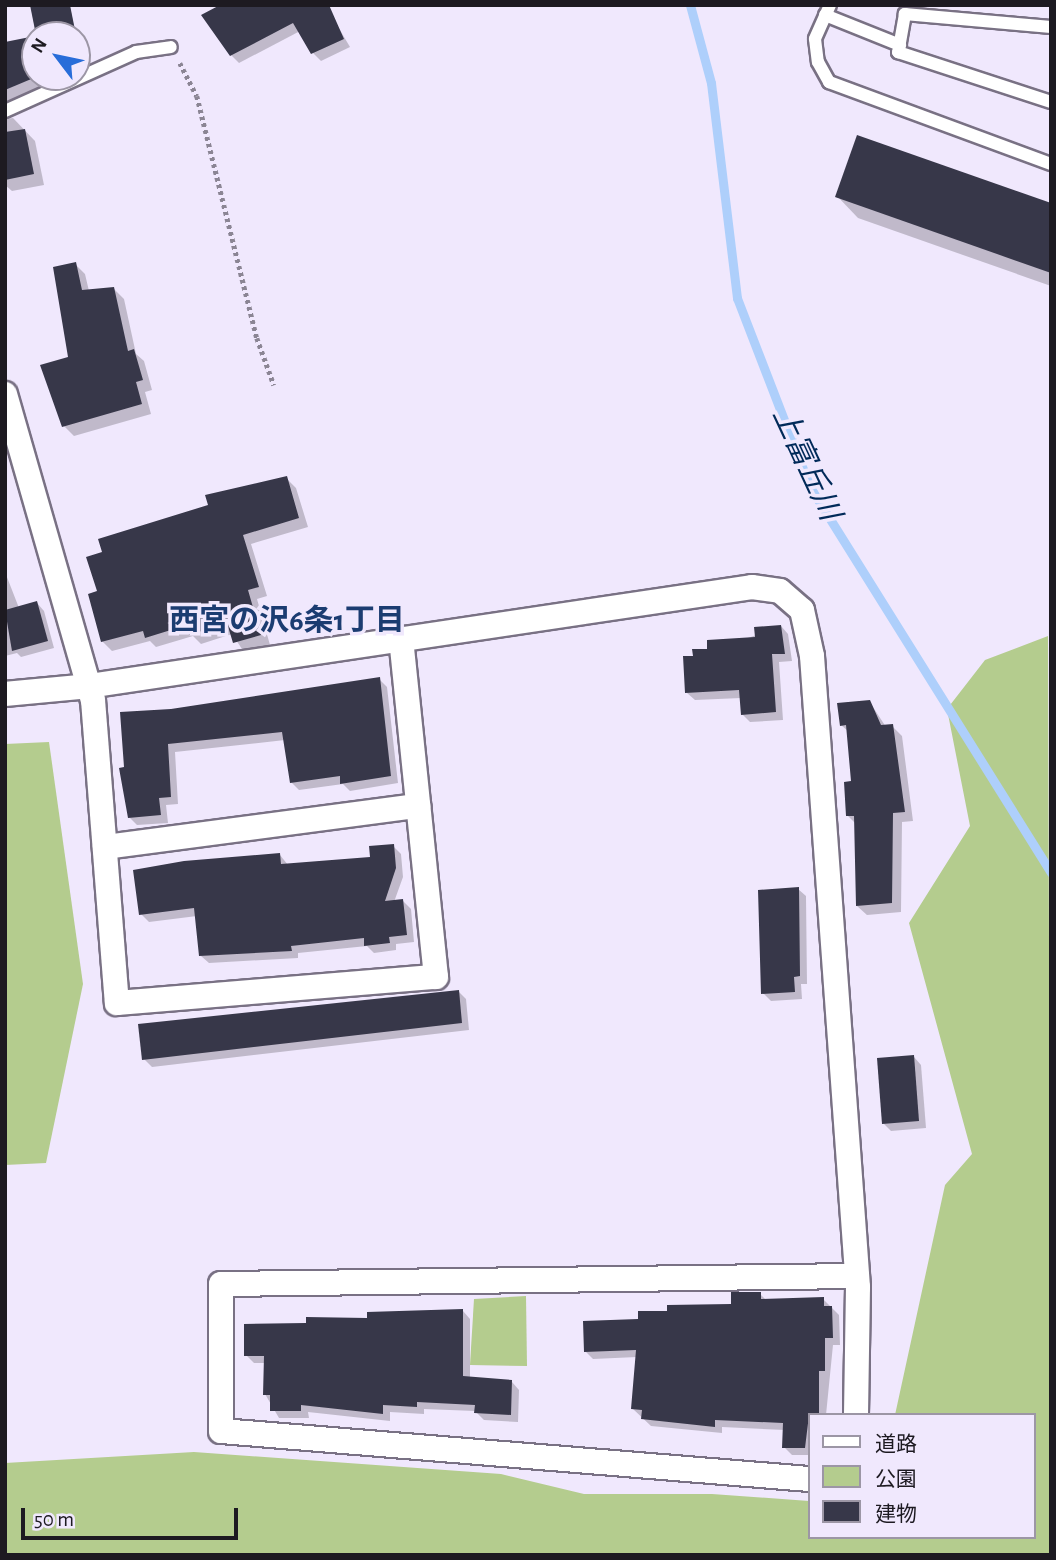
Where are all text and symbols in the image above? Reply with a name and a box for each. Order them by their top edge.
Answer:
north arrow [21,21,91,91]
text: N [28,35,51,56]
water label: 上富丘川 [764,402,848,526]
district label: 西宮の沢6条1丁目 [169,603,405,639]
legend [808,1413,1035,1539]
text: 道路 [875,1434,917,1455]
text: 公園 [875,1469,917,1490]
scale bar [24,1494,242,1538]
text: 建物 [875,1504,917,1525]
text: 50 m [34,1509,74,1530]

